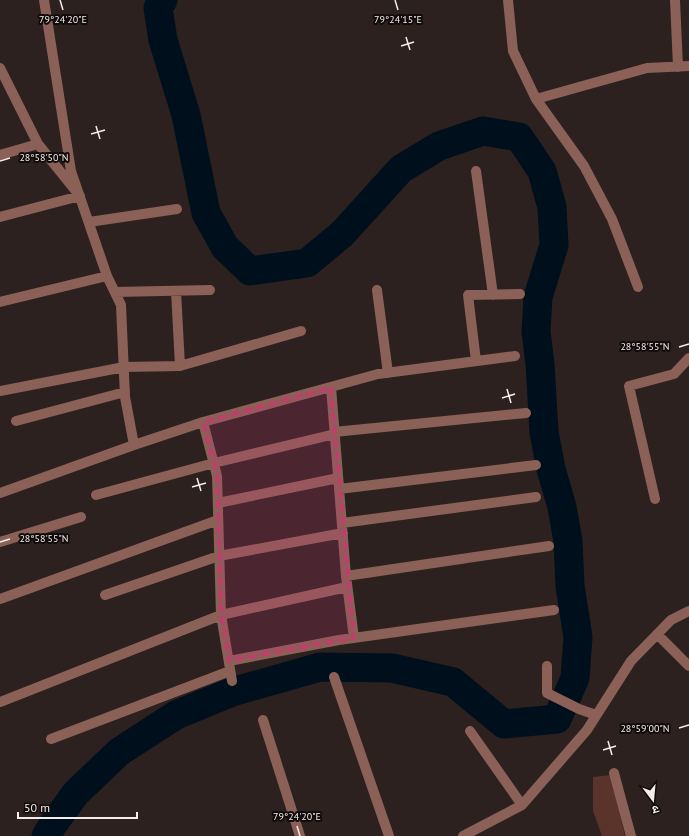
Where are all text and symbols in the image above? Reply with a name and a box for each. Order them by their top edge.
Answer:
text: 79°24'20"E [39,13,87,26]
text: 79°24'15"E [374,13,422,26]
text: 28°58'50"N [19,151,69,164]
text: 28°58'55"N [620,340,670,353]
text: 28°58'55"N [19,532,69,545]
text: 28°59'00"N [620,722,670,735]
north arrow [633,780,673,820]
scale bar [18,794,137,820]
text: 50 m [24,800,50,815]
text: उ [650,802,661,817]
text: 79°24'20"E [273,810,321,823]

